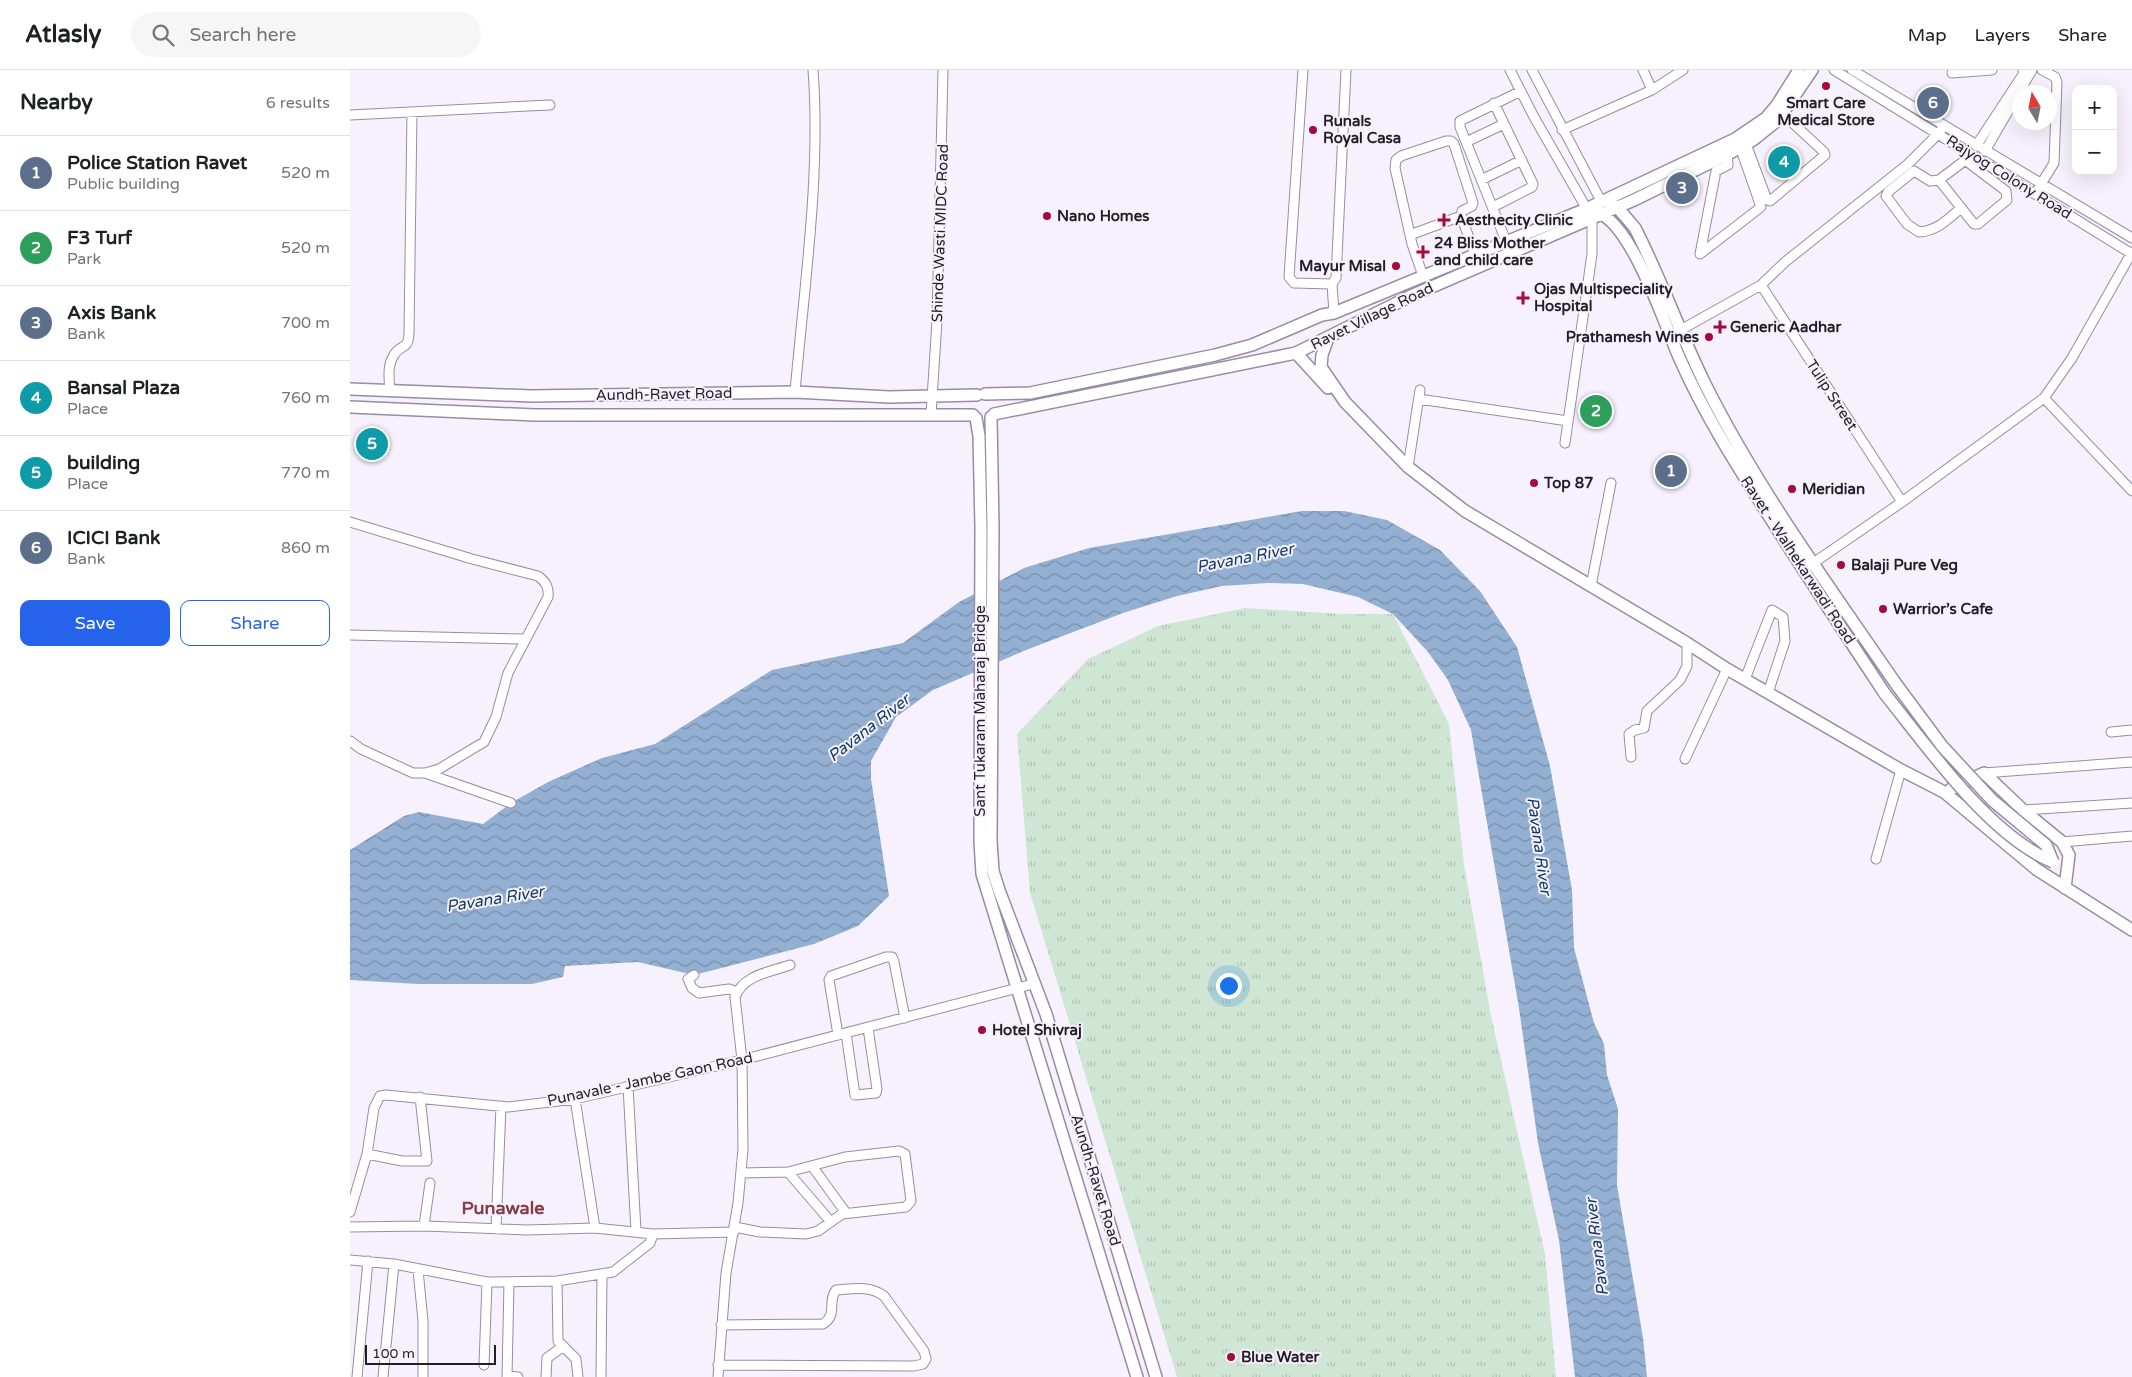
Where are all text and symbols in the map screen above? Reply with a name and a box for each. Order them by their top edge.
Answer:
search box [131,12,481,57]
text: Atlasly [25,20,101,49]
icon: search [149,21,177,49]
text: Search here [189,24,296,46]
text: Map [1908,24,1947,46]
text: Layers [1975,24,2030,46]
text: Share [2058,24,2107,46]
marker: Smart Care Medical Store [1820,80,1832,92]
pin: 6 [1917,84,1949,122]
north arrow [2012,85,2057,130]
map controls [2072,85,2117,175]
button: + [2072,85,2117,130]
text: Nearby [20,90,93,115]
text: 6 results [266,93,330,113]
place label: Smart Care Medical Store [1777,94,1875,129]
place label: Runals Royal Casa [1323,112,1401,148]
marker: Runals Royal Casa [1307,124,1319,136]
button: − [2072,130,2117,175]
street label: Rajyog Colony Road [1943,131,2075,223]
street label: Shinde Wasti MIDC Road [928,143,952,323]
pin: 4 [1768,143,1800,181]
text: Police Station Ravet [67,152,247,174]
text: 1 [31,163,41,183]
text: 520 m [281,163,330,183]
pin: 3 [1666,169,1698,207]
text: Public building [67,174,180,194]
place label: Nano Homes [1057,207,1149,225]
marker: Nano Homes [1041,210,1053,222]
place label: Aesthecity Clinic [1455,211,1573,230]
marker: Aesthecity Clinic [1437,213,1451,227]
text: F3 Turf [67,227,132,249]
place label: 24 Bliss Mother and child care [1434,234,1545,269]
text: 2 [31,238,41,258]
text: 520 m [281,238,330,258]
marker: 24 Bliss Mother and child care [1416,245,1430,259]
text: Park [67,249,101,269]
place label: Mayur Misal [1299,257,1386,276]
marker: Mayur Misal [1390,260,1402,272]
street label: Ravet Village Road [1308,278,1436,354]
place label: Ojas Multispeciality Hospital [1534,280,1673,316]
marker: Ojas Multispeciality Hospital [1516,291,1530,305]
text: Axis Bank [67,302,156,324]
text: 3 [31,313,41,333]
text: 700 m [281,313,330,333]
place label: Generic Aadhar [1730,318,1841,336]
marker: Generic Aadhar [1714,321,1726,333]
text: Bank [67,324,106,344]
place label: Prathamesh Wines [1566,328,1699,346]
marker: Prathamesh Wines [1703,331,1715,343]
street label: Tulip Street [1802,356,1862,434]
text: Bansal Plaza [67,377,180,399]
street label: Aundh-Ravet Road [596,384,732,404]
text: 4 [31,388,41,408]
text: 760 m [281,388,330,408]
pin: 2 [1580,392,1612,430]
text: Place [67,399,108,419]
pin: 5 [356,425,388,463]
text: building [67,452,140,474]
pin: 1 [1655,452,1687,490]
text: 5 [31,463,41,483]
text: 770 m [281,463,330,483]
street label: Ravet - Walhekarwadi Road [1737,473,1859,647]
text: Place [67,474,108,494]
place label: Top 87 [1543,474,1594,493]
marker: Top 87 [1528,477,1540,489]
place label: Meridian [1802,480,1865,498]
marker: Meridian [1786,483,1798,495]
text: ICICI Bank [67,527,160,549]
text: 6 [31,538,41,558]
text: 860 m [281,538,330,558]
water label: Pavana River [1195,538,1297,577]
text: Bank [67,549,106,569]
place label: Balaji Pure Veg [1851,556,1958,575]
marker: Balaji Pure Veg [1835,559,1847,571]
button: Save [20,600,170,646]
button: Share [180,600,330,646]
place label: Warrior’s Cafe [1893,600,1993,618]
marker: Warrior’s Cafe [1877,603,1889,615]
street label: Sant Tukaram Maharaj Bridge [971,605,989,817]
water label: Pavana River [824,689,915,766]
water label: Pavana River [1522,796,1556,898]
water label: Pavana River [445,881,547,917]
your location [1216,973,1242,999]
place label: Hotel Shivraj [992,1021,1082,1040]
marker: Hotel Shivraj [976,1024,988,1036]
street label: Punavale - Jambe Gaon Road [546,1048,754,1110]
street label: Aundh-Ravet Road [1067,1112,1125,1248]
water label: Pavana River [1581,1195,1613,1297]
district label: Punawale [462,1197,544,1219]
scale bar [365,1342,496,1365]
text: 100 m [372,1345,415,1362]
place label: Blue Water [1241,1348,1319,1366]
marker: Blue Water [1225,1351,1237,1363]

